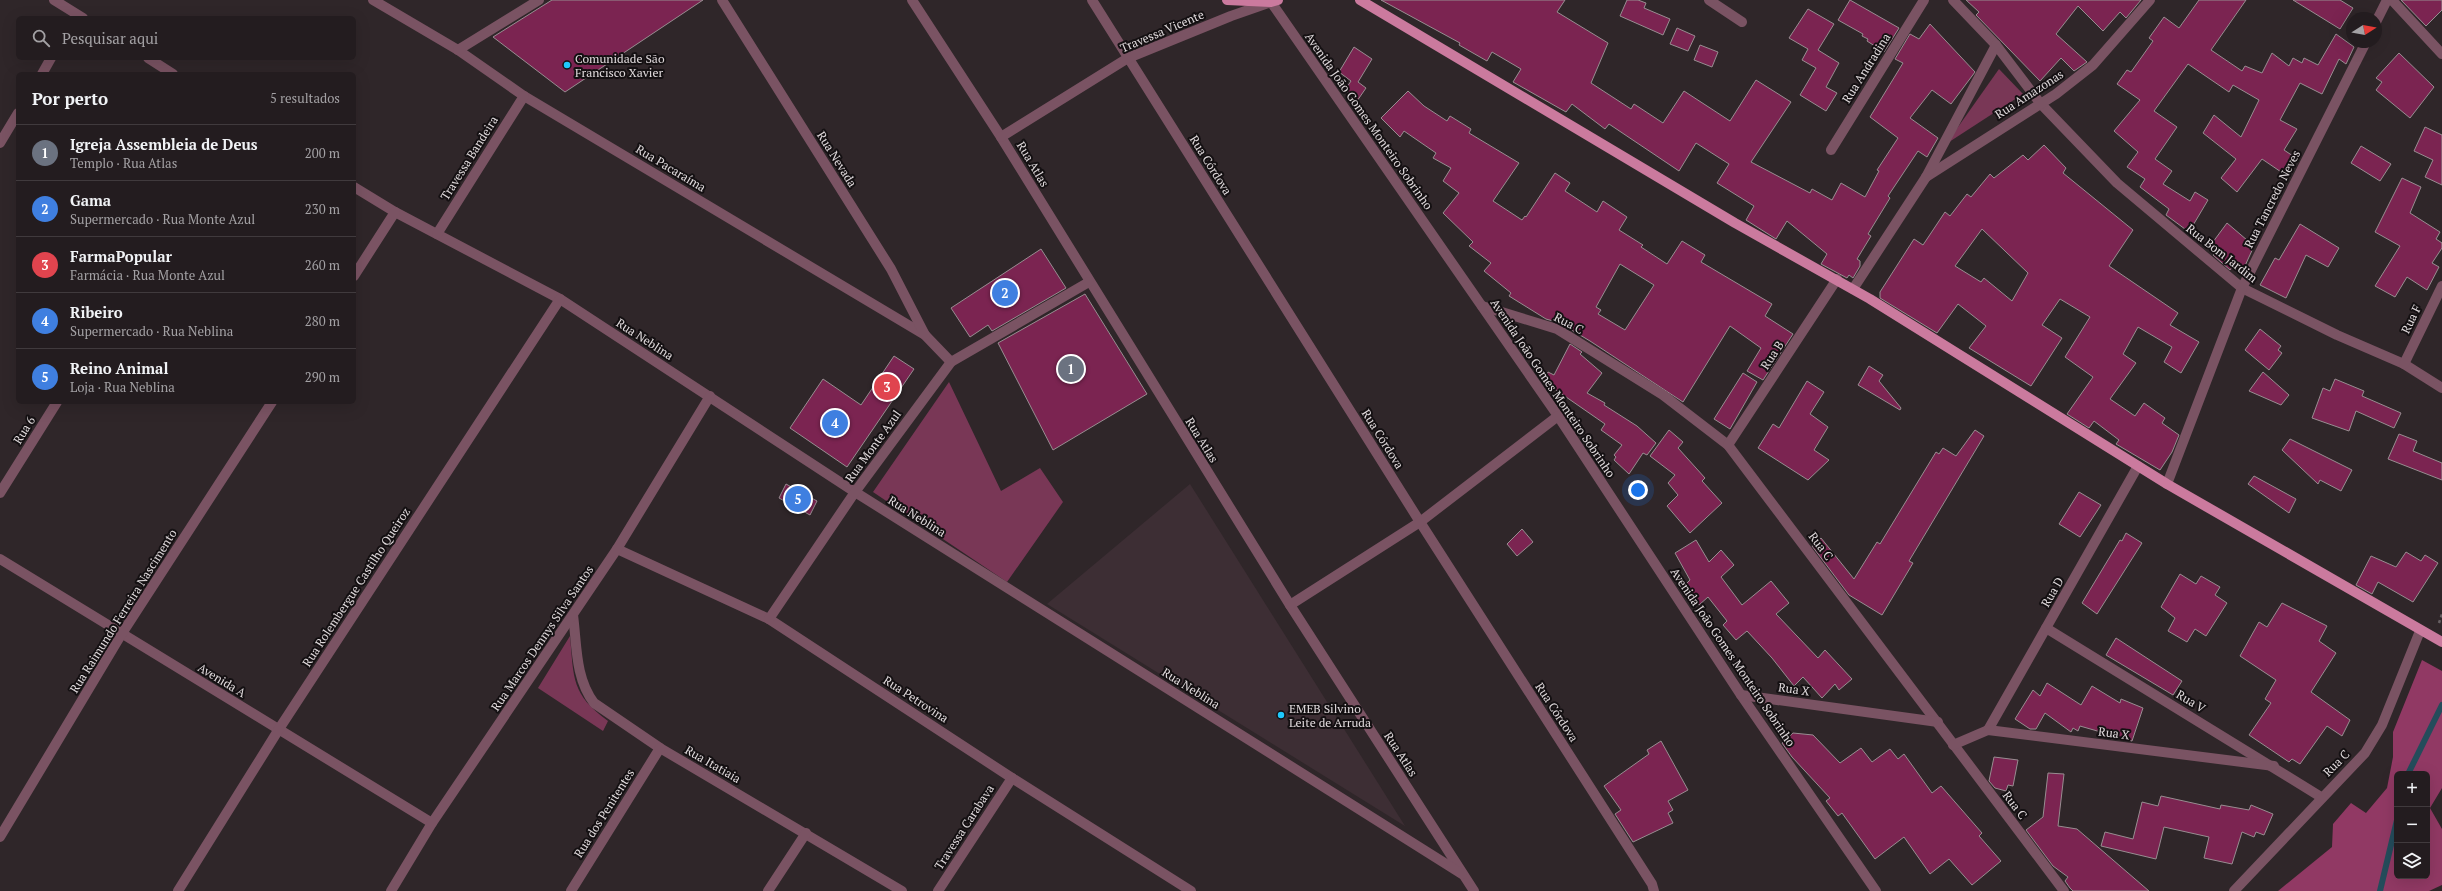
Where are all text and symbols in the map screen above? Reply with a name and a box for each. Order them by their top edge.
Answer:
street label: Travessa Vicente [1118,7,1206,55]
north arrow [2346,12,2382,48]
search box [16,16,356,60]
icon: search [30,27,52,49]
text: Pesquisar aqui [62,28,158,48]
street label: Avenida João Gomes Monteiro Sobrinho [1302,30,1436,213]
street label: Rua Andradina [1839,30,1893,106]
place label: Comunidade São Francisco Xavier [575,51,665,80]
marker: Comunidade São Francisco Xavier [562,60,572,70]
street label: Rua Amazonas [1992,66,2066,122]
text: Por perto [32,87,108,110]
text: 5 resultados [270,89,340,107]
street label: Travessa Bandeira [437,113,501,203]
street label: Rua Nevada [814,128,860,190]
street label: Rua Córdova [1187,132,1235,198]
text: Igreja Assembleia de Deus [70,134,258,154]
street label: Rua Atlas [1014,139,1052,189]
street label: Rua Pacaraíma [633,141,709,195]
text: 1 [41,144,49,162]
text: 200 m [305,144,340,162]
street label: Rua Tancredo Neves [2241,148,2303,250]
text: Templo · Rua Atlas [70,154,177,172]
text: Gama [70,190,111,210]
text: 2 [41,200,49,218]
text: 230 m [305,200,340,218]
text: Supermercado · Rua Monte Azul [70,210,255,228]
street label: Rua Bom Jardim [2183,221,2261,286]
text: FarmaPopular [70,246,172,266]
text: 3 [41,256,49,274]
text: 260 m [305,256,340,274]
text: Farmácia · Rua Monte Azul [70,266,225,284]
pin: 2 [992,278,1018,308]
street label: Avenida João Gomes Monteiro Sobrinho [1487,296,1619,481]
text: Ribeiro [70,302,123,322]
street label: Rua F [2398,302,2424,336]
street label: Rua C [1552,309,1587,337]
text: 4 [41,312,49,330]
text: 280 m [305,312,340,330]
street label: Rua Neblina [614,315,676,363]
text: Supermercado · Rua Neblina [70,322,233,340]
street label: Rua B [1757,338,1787,372]
pin: 1 [1058,354,1084,384]
text: Reino Animal [70,358,168,378]
text: 5 [41,368,49,386]
text: 290 m [305,368,340,386]
pin: 3 [874,372,900,402]
text: Loja · Rua Neblina [70,378,175,396]
street label: Rua Córdova [1359,406,1407,472]
street label: Rua Monte Azul [842,407,904,485]
pin: 4 [822,408,848,438]
street label: Rua 6 [10,413,39,447]
street label: Rua Atlas [1182,415,1222,465]
your location [1628,480,1648,500]
pin: 5 [785,484,811,514]
street label: Rua Neblina [885,492,949,540]
street label: Rua Rolembergue Castilho Queiroz [299,505,413,669]
street label: Rua Raimundo Ferreira Nascimento [66,526,180,696]
street label: Rua C [1806,529,1837,563]
street label: Rua Marcos Dennys Silva Santos [488,562,596,714]
street label: Avenida João Gomes Monteiro Sobrinho [1667,565,1799,750]
street label: Rua D [2038,574,2066,610]
street label: Avenida A [195,660,250,701]
street label: Rua Neblina [1159,664,1223,712]
street label: Rua Petrovina [881,672,951,726]
street label: Rua X [1777,679,1811,699]
street label: Rua Córdova [1532,680,1582,744]
street label: Rua V [2174,686,2209,716]
place label: EMEB Silvino Leite de Arruda [1289,701,1371,730]
marker: EMEB Silvino Leite de Arruda [1276,710,1286,720]
street label: Rua X [2097,724,2131,742]
street label: Rua Atlas [1381,729,1421,779]
street label: Rua Itatiaia [682,742,744,786]
street label: Rua C [2320,746,2353,779]
street label: Rua dos Penitentes [571,766,637,860]
map controls [2394,771,2430,879]
button: + [2394,771,2430,807]
street label: Travessa Carabava [931,782,997,872]
street label: Rua C [2000,788,2031,822]
button: − [2394,807,2430,843]
button: layers [2394,843,2430,879]

